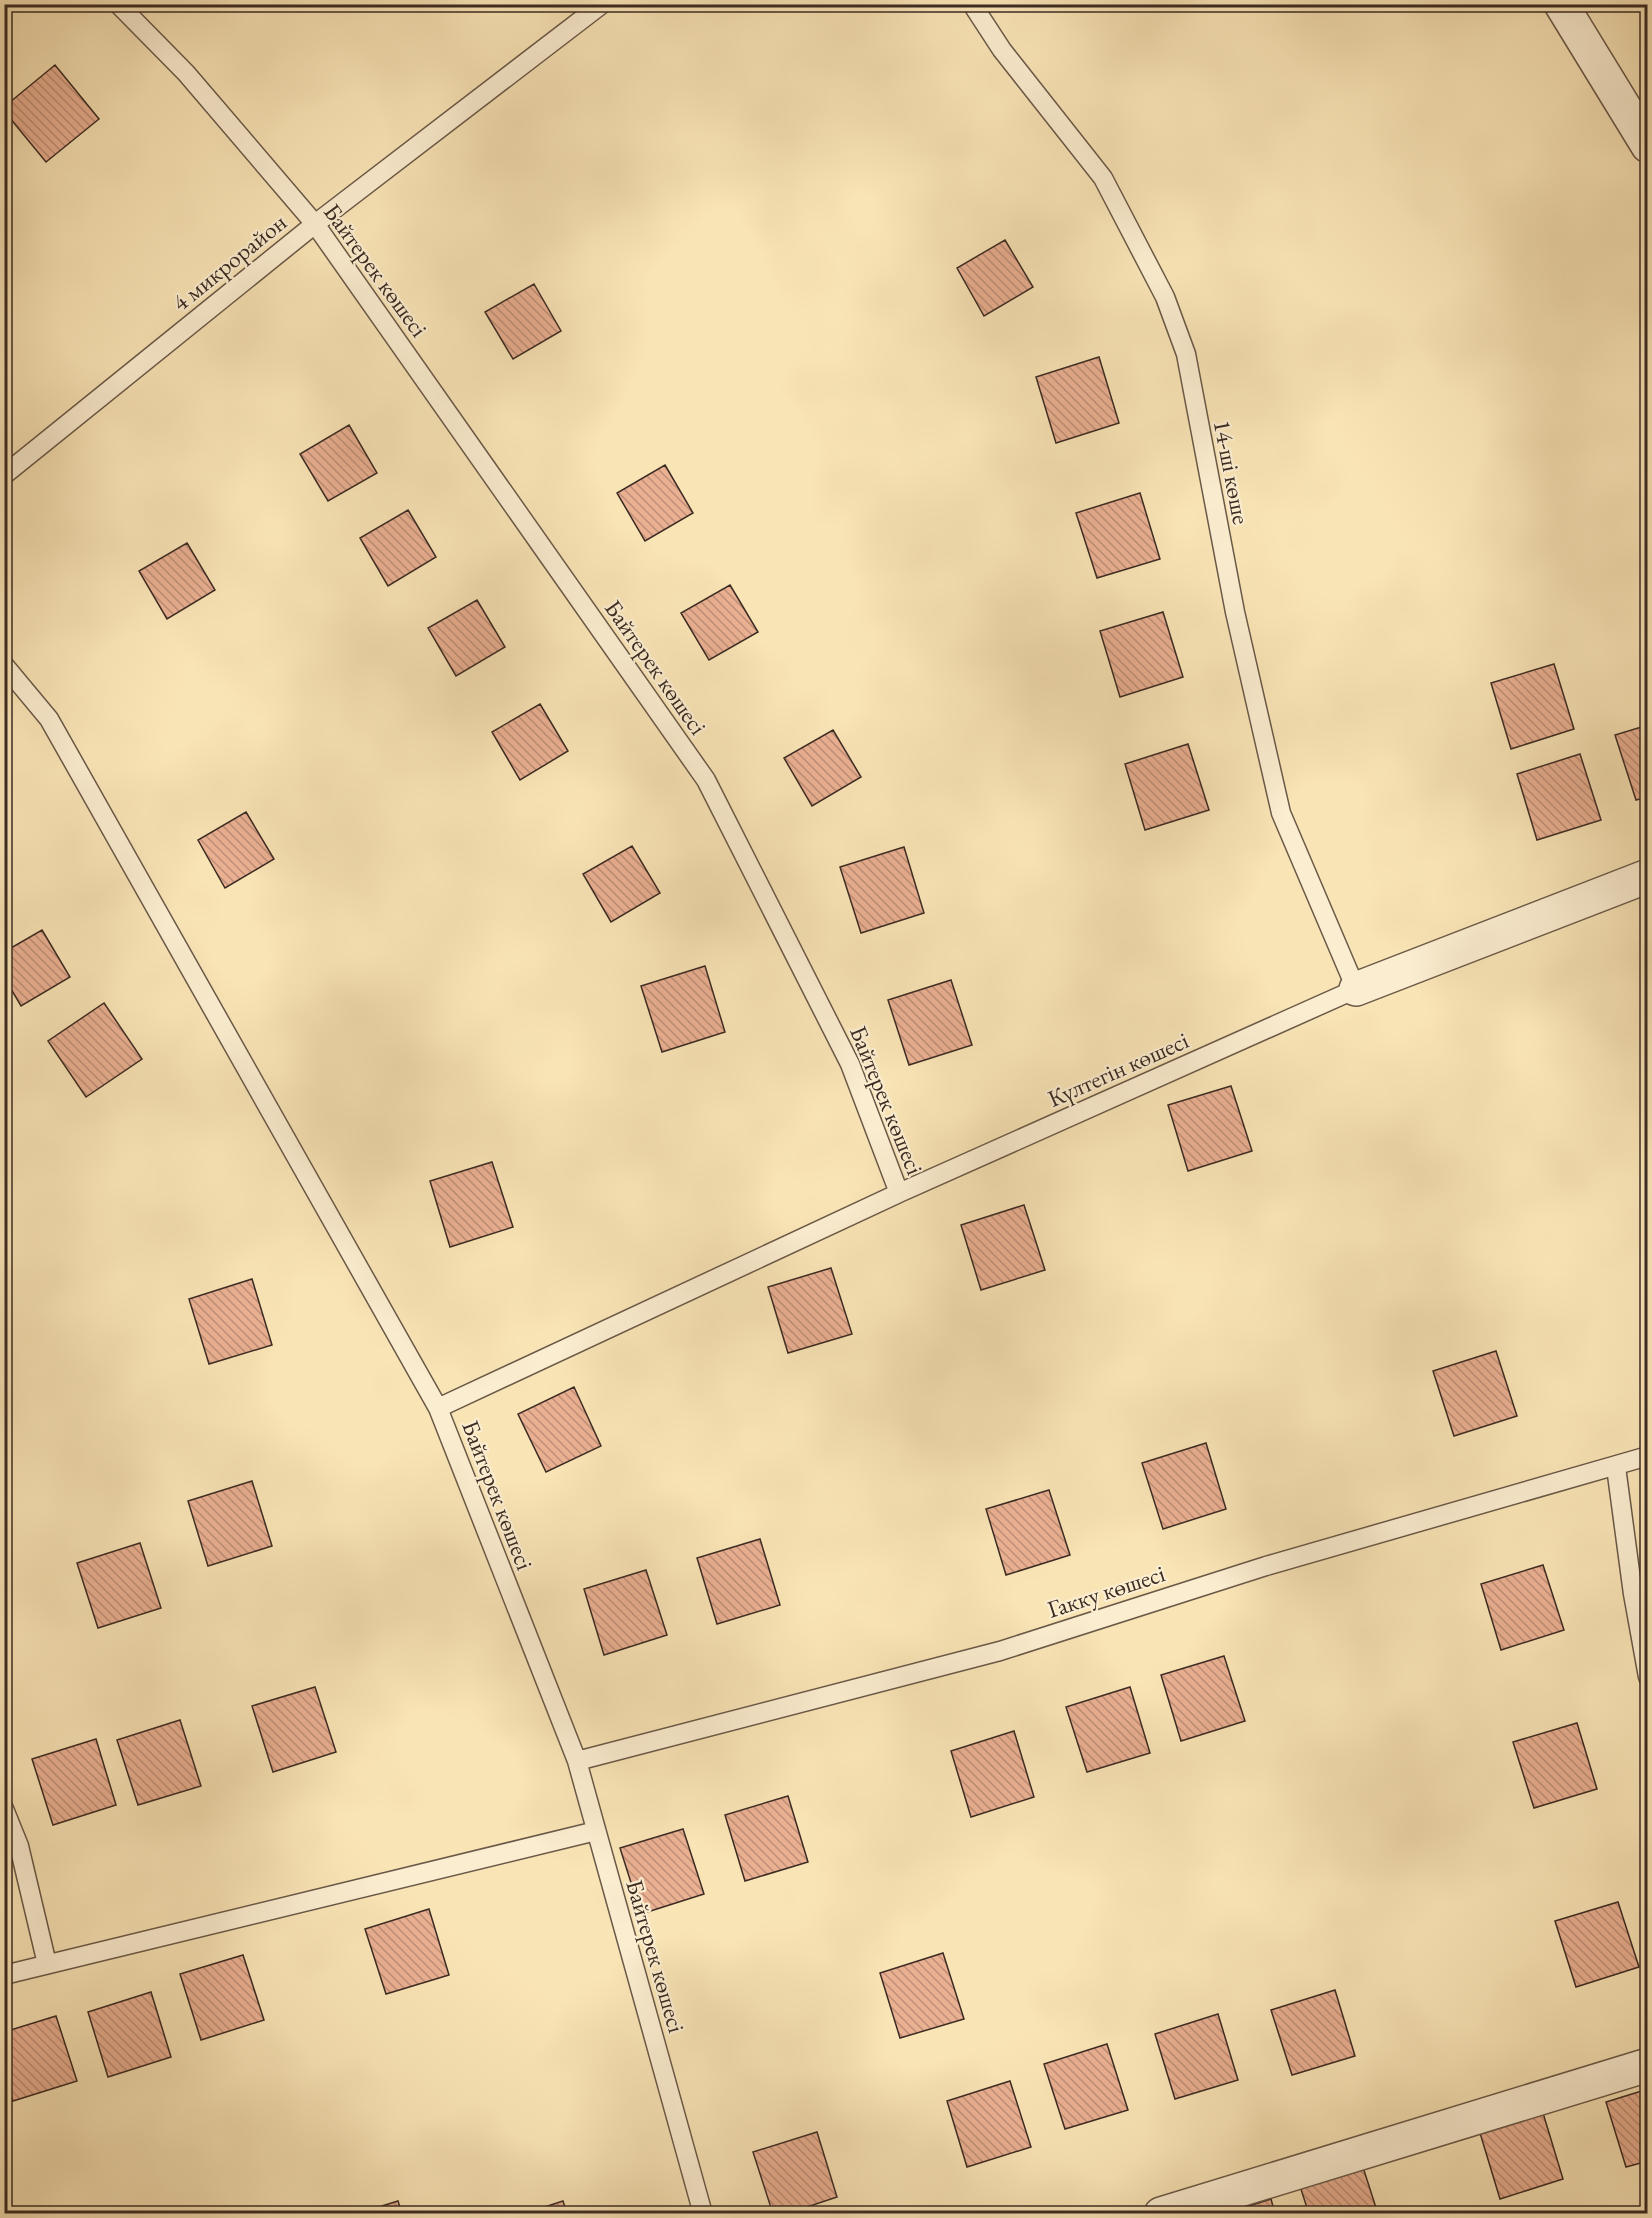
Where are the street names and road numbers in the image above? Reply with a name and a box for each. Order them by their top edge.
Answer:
street label: Байтерек көшесі [317,197,435,343]
street label: 4 микрорайон [165,206,293,318]
street label: 14-ші көше [1207,417,1257,527]
street label: Байтерек көшесі [598,593,714,741]
street label: Байтерек көшесі [843,1021,931,1179]
street label: Күлтегін көшесі [1043,1024,1193,1114]
street label: Байтерек көшесі [455,1416,541,1574]
street label: Гакку көшесі [1043,1557,1169,1625]
street label: Байтерек көшесі [619,1876,693,2036]

